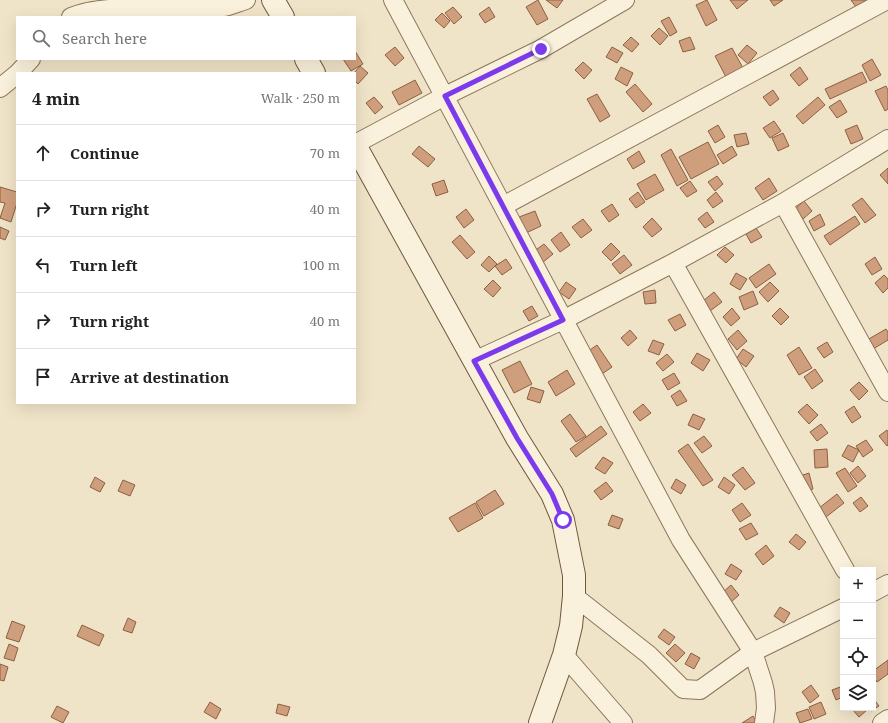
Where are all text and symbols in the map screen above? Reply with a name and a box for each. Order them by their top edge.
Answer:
search box [16,16,356,60]
icon: search [30,27,52,49]
text: Search here [62,28,147,48]
route end [532,40,550,58]
text: 4 min [32,87,80,110]
text: Walk · 250 m [261,89,340,107]
icon: ahead [32,142,54,164]
text: Continue [70,143,139,163]
text: 70 m [310,144,340,162]
icon: right [32,198,54,220]
text: Turn right [70,199,149,219]
text: 40 m [310,200,340,218]
icon: left [32,254,54,276]
text: Turn left [70,255,138,275]
text: 100 m [303,256,340,274]
icon: right [32,310,54,332]
text: Turn right [70,311,149,331]
text: 40 m [310,312,340,330]
icon: arrive [32,366,54,388]
text: Arrive at destination [70,367,229,387]
route start [554,511,572,529]
map controls [840,567,876,711]
button: + [840,567,876,603]
button: − [840,603,876,639]
button: locate [840,639,876,675]
button: layers [840,675,876,711]

